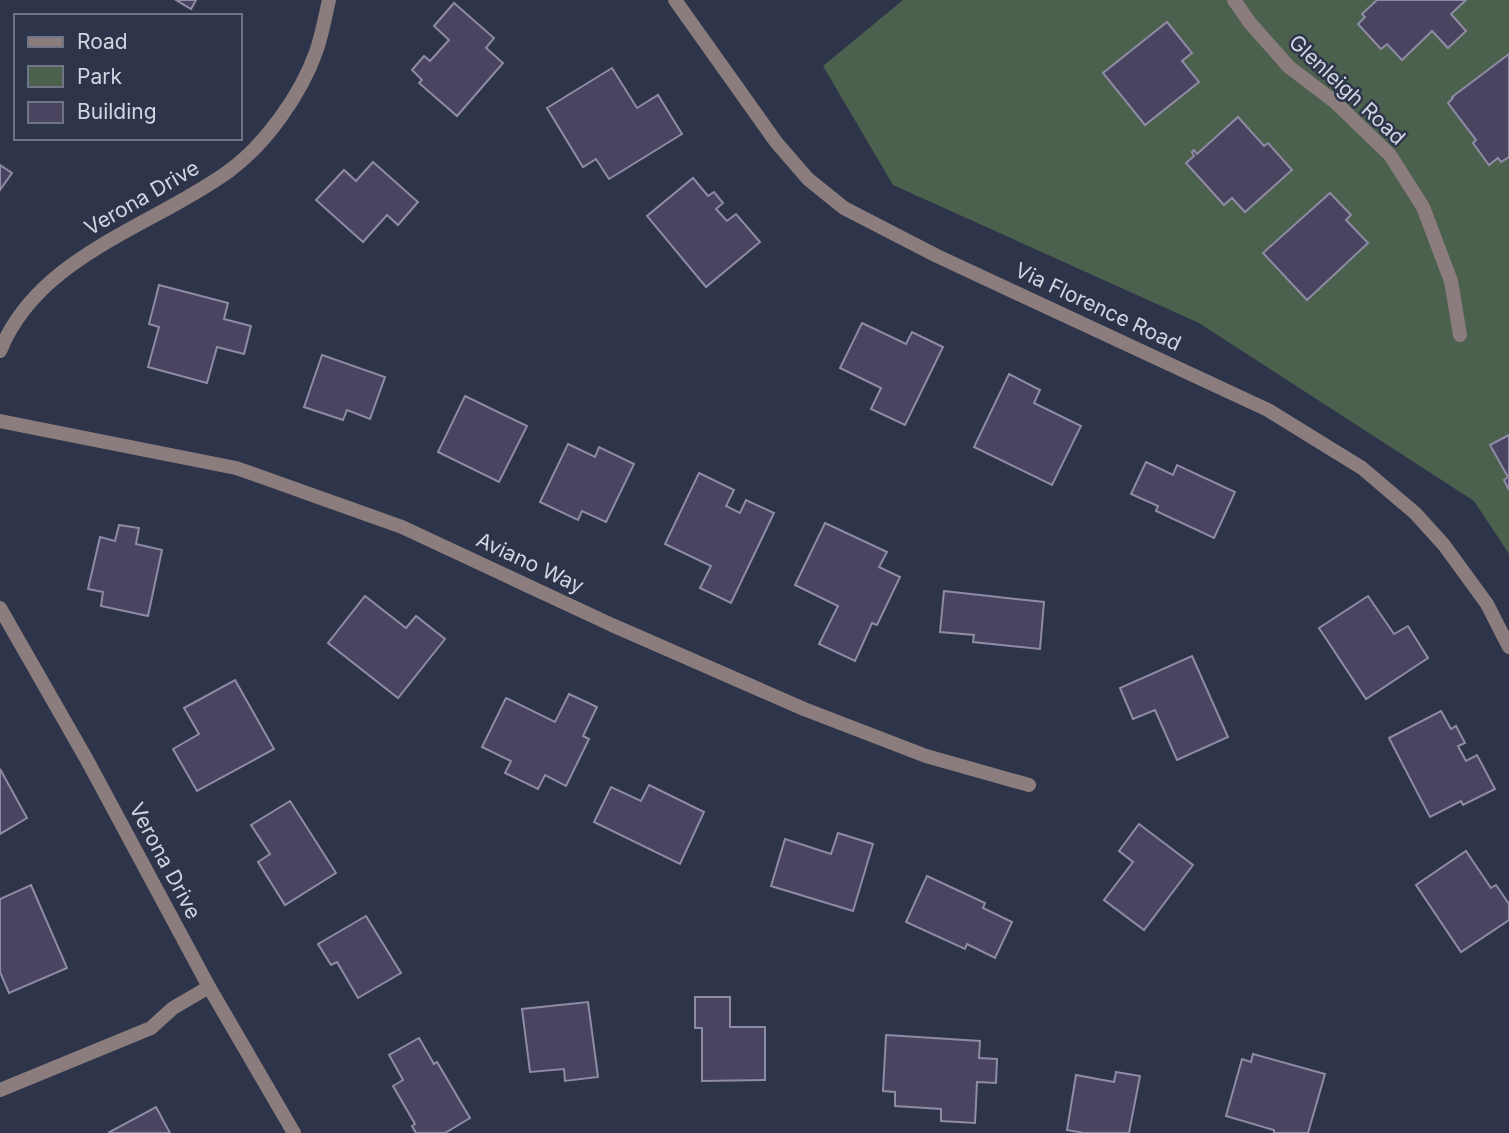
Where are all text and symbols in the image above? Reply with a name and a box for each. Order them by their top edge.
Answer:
legend [14,14,242,140]
text: Road [77,29,128,54]
street label: Glenleigh Road [1284,29,1411,150]
text: Park [77,64,122,89]
text: Building [77,99,157,124]
street label: Verona Drive [80,155,203,240]
street label: Via Florence Road [1011,257,1185,356]
street label: Aviano Way [473,527,588,598]
street label: Verona Drive [124,798,207,923]

